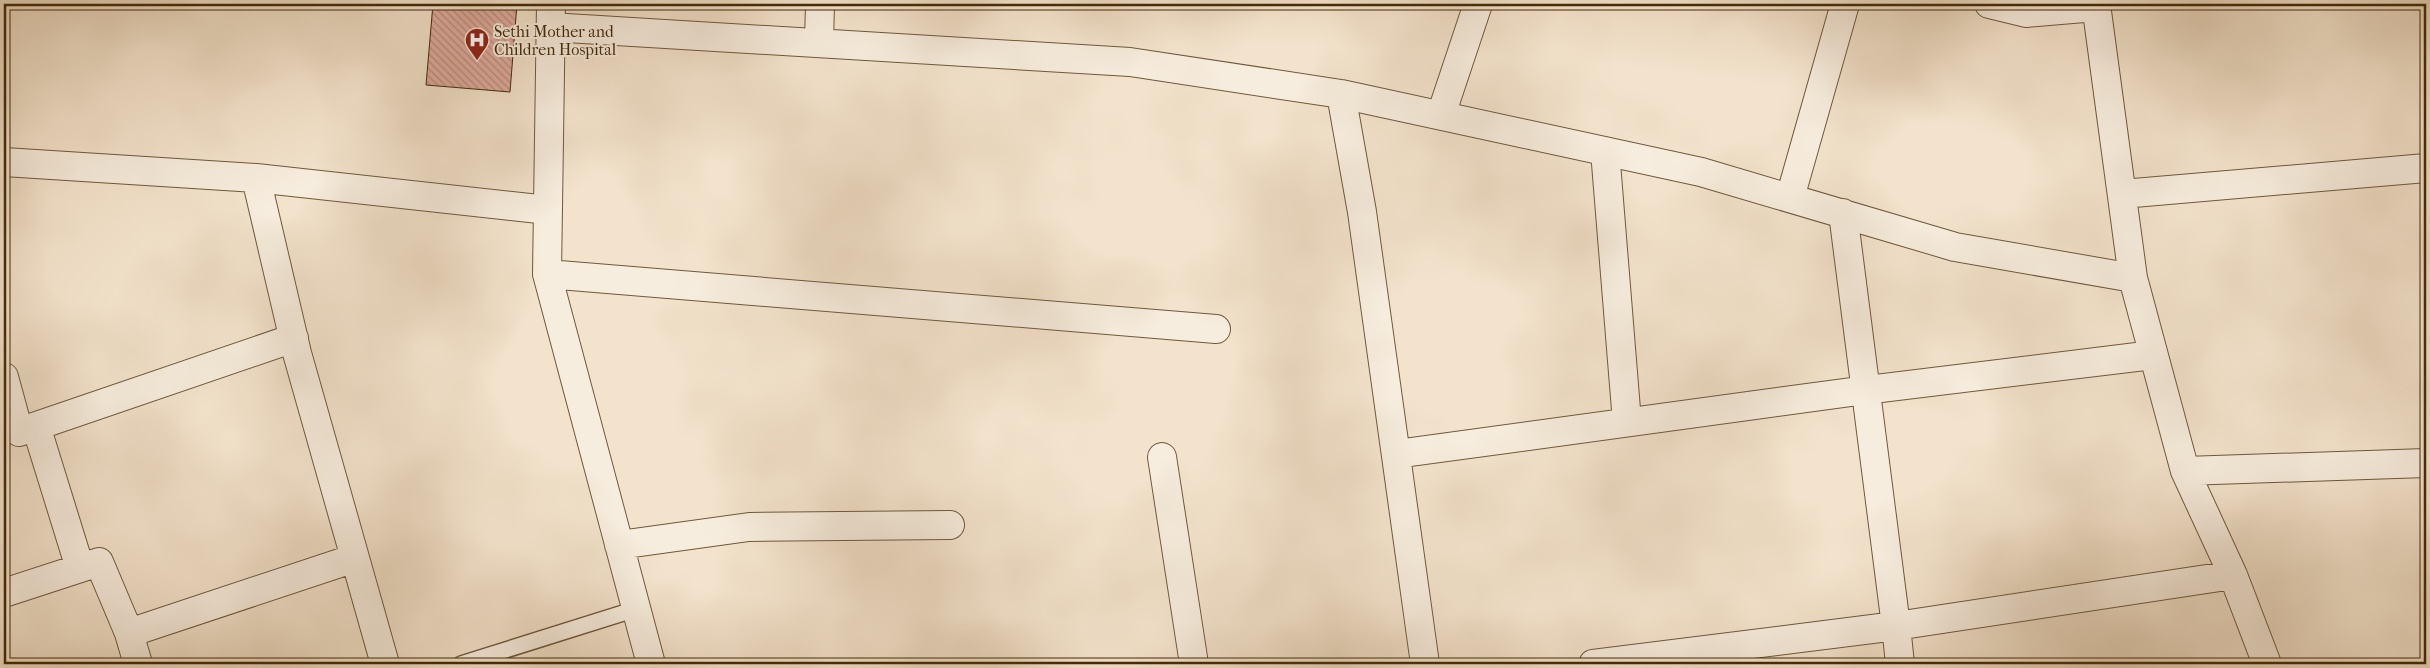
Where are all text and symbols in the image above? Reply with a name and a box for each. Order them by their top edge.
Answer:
place label: Sethi Mother and Children Hospital [494,22,617,59]
hospital icon: Sethi Mother and Children Hospital [464,27,490,61]

